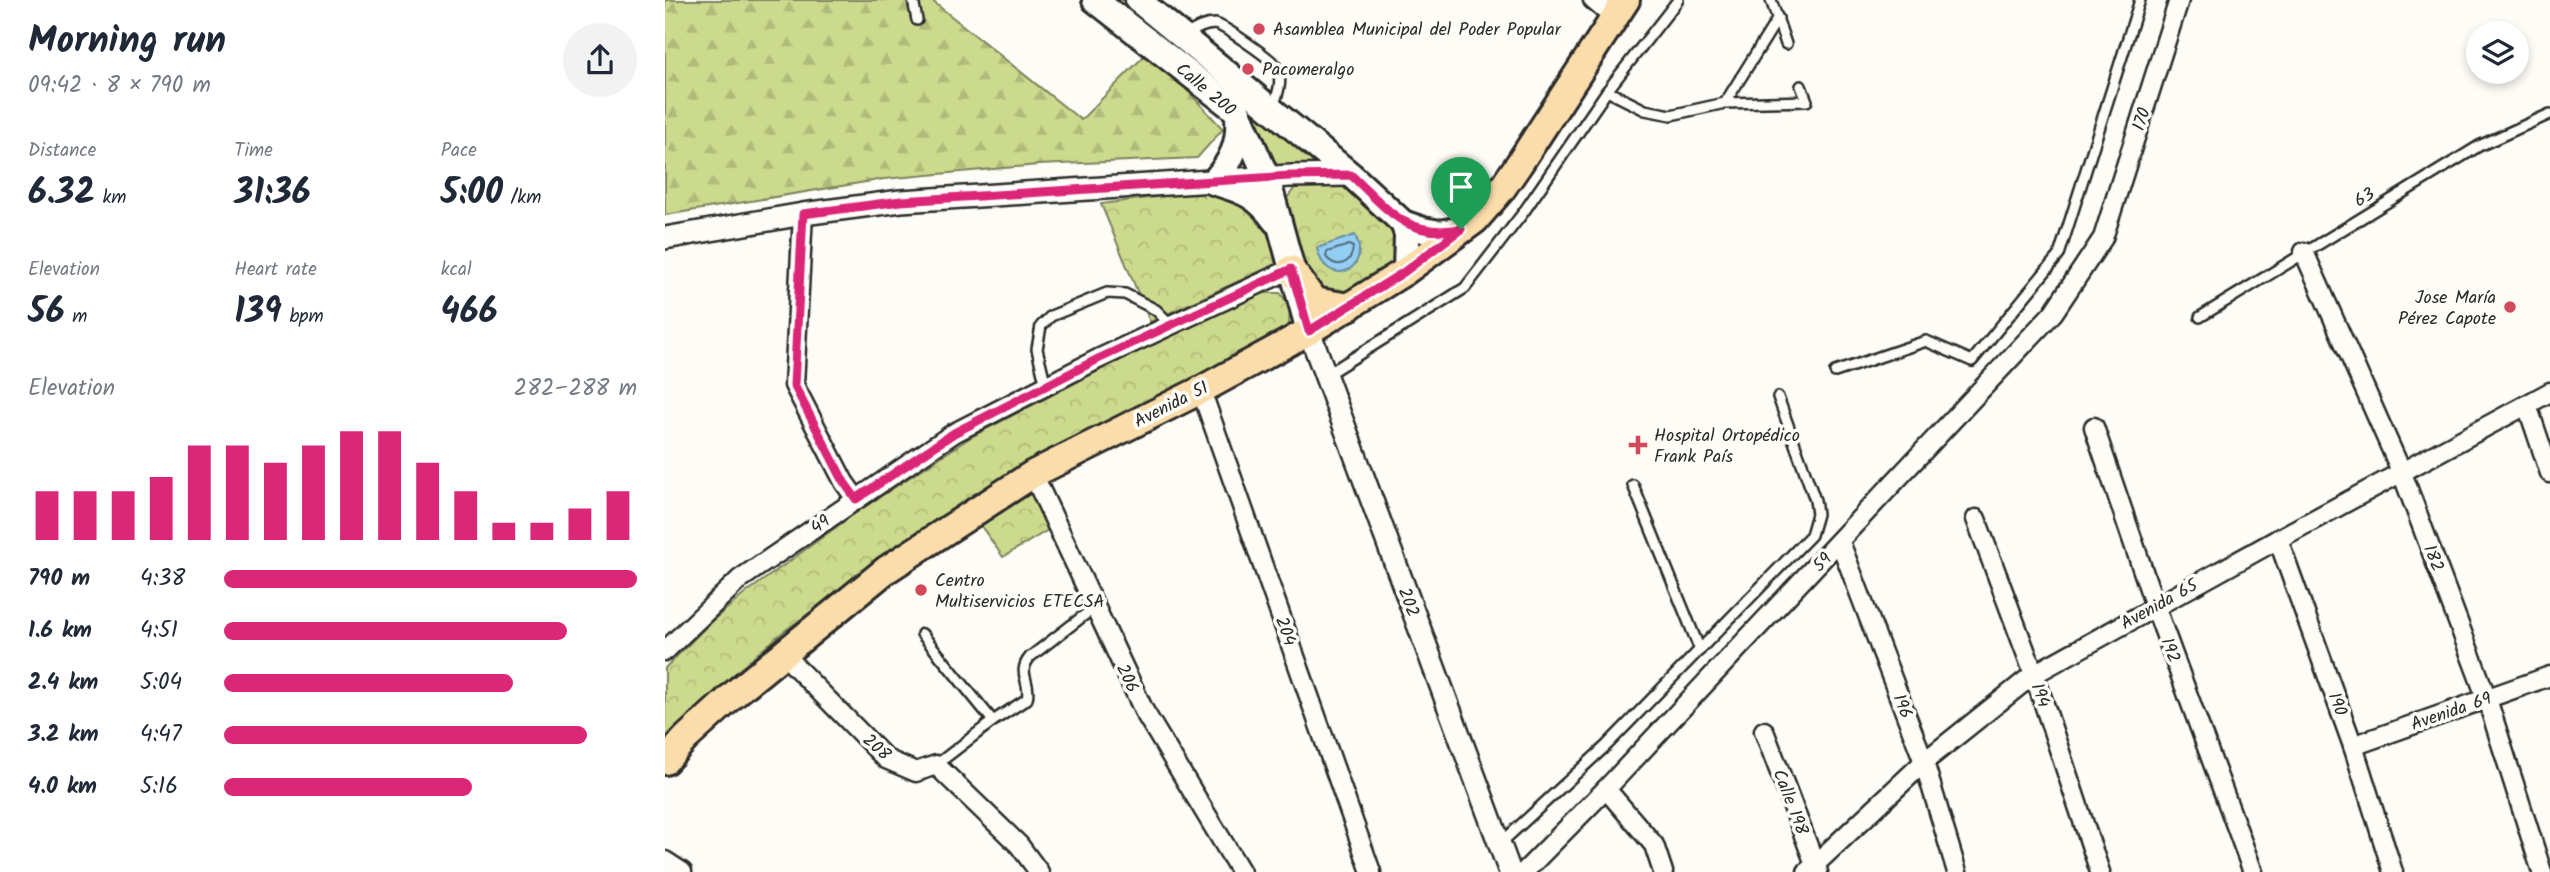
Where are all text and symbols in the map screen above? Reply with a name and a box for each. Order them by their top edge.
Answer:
text: Morning run [28,12,226,72]
place label: Asamblea Municipal del Poder Popular [1273,16,1562,45]
marker: Asamblea Municipal del Poder Popular [1251,21,1267,37]
map controls [2466,21,2529,84]
button: layers [2466,21,2529,84]
button: share [563,23,637,97]
street label: Calle 200 [1168,56,1242,124]
place label: Pacomeralgo [1262,56,1354,85]
marker: Pacomeralgo [1240,61,1256,77]
text: 09:42 · 8 × 790 m [28,68,211,104]
street label: 170 [2125,104,2160,135]
text: Distance [28,136,96,166]
text: Time [234,136,273,166]
text: Pace [441,136,477,166]
pin [1431,157,1491,229]
text: 6.32 [28,166,95,222]
text: 31:36 [234,166,311,222]
text: 5:00 [441,166,503,222]
icon: arrive [1442,168,1480,206]
street label: 63 [2349,181,2381,216]
text: km [95,183,126,213]
text: /km [503,183,541,213]
text: Elevation [28,255,100,285]
text: Heart rate [234,255,317,285]
text: kcal [441,255,472,285]
place label: Jose María Pérez Capote [2398,284,2496,334]
text: 56 [28,285,65,341]
text: 139 [234,285,282,341]
text: 466 [441,285,498,341]
marker: Jose María Pérez Capote [2502,299,2518,315]
text: m [65,302,87,332]
text: bpm [282,302,324,332]
text: Elevation [28,371,115,407]
text: 282–288 m [514,371,637,407]
street label: Avenida 51 [1129,374,1214,437]
place label: Hospital Ortopédico Frank País [1654,422,1800,472]
marker: Hospital Ortopédico Frank País [1628,435,1648,455]
street label: 49 [805,508,837,542]
street label: 182 [2414,541,2451,576]
street label: 59 [1806,546,1840,580]
text: 790 m [28,561,90,597]
text: 4:38 [140,561,185,597]
place label: Centro Multiservicios ETECSA [935,567,1104,617]
street label: Avenida 65 [2116,571,2205,639]
marker: Centro Multiservicios ETECSA [913,582,929,598]
street label: 202 [1389,583,1426,622]
text: 1.6 km [28,613,92,649]
text: 4:51 [140,613,178,649]
street label: 204 [1266,613,1303,650]
street label: 192 [2152,634,2187,667]
street label: 206 [1107,659,1146,698]
text: 2.4 km [28,665,98,701]
text: 5:04 [140,665,182,701]
street label: 194 [2022,679,2057,712]
street label: Avenida 69 [2407,685,2496,740]
street label: 190 [2319,689,2354,720]
street label: 196 [1884,690,1920,723]
text: 3.2 km [28,717,98,753]
text: 4:47 [140,717,182,753]
street label: 208 [855,727,897,769]
street label: Calle 198 [1764,765,1815,840]
text: 4.0 km [28,769,97,805]
text: 5:16 [140,769,178,805]

